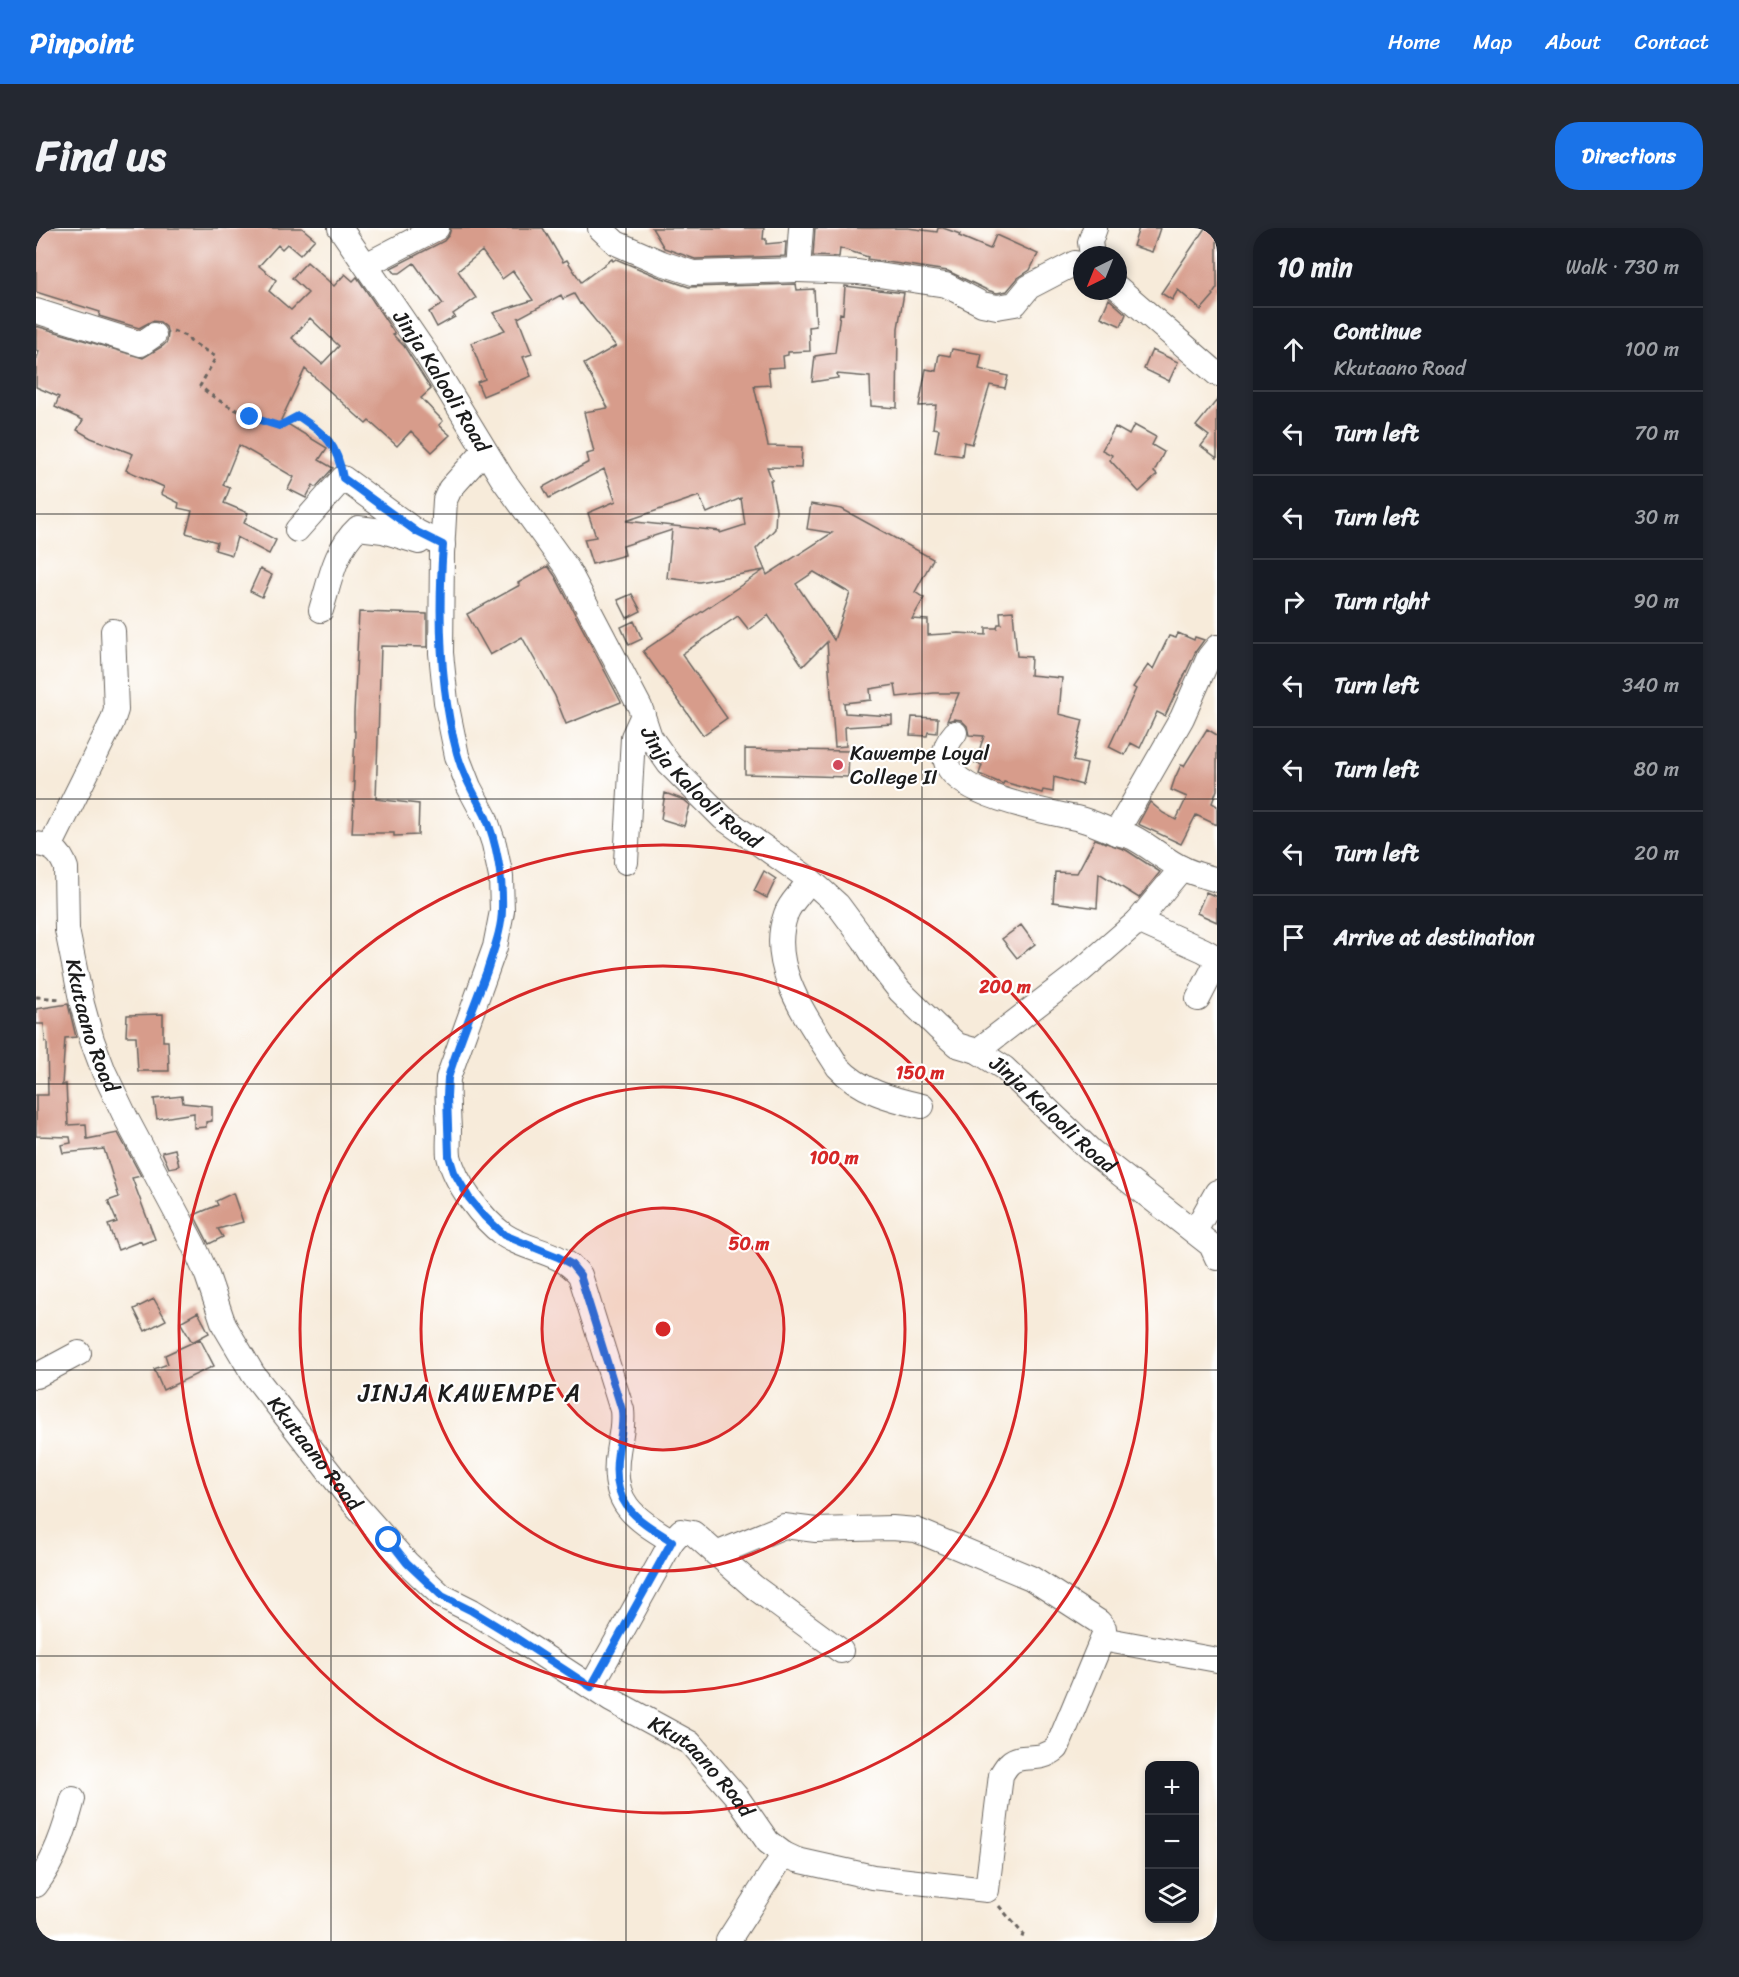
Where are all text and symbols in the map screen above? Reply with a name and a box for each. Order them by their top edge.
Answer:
text: Pinpoint [30,18,134,67]
text: Home [1388,23,1440,61]
text: Map [1473,23,1512,61]
text: About [1545,23,1602,61]
text: Contact [1635,23,1709,61]
text: Find us [36,119,166,193]
button: Directions [1555,122,1703,190]
text: 10 min [1277,244,1353,290]
north arrow [1073,246,1127,300]
text: Walk · 730 m [1566,250,1679,285]
street label: Jinja Kalooli Road [382,301,502,462]
text: Continue [1334,312,1422,351]
text: 100 m [1625,332,1679,367]
icon: ahead [1277,333,1310,366]
text: Kkutaano Road [1334,351,1465,386]
route end [236,403,262,429]
text: Turn left [1334,414,1419,453]
text: 70 m [1634,416,1679,451]
icon: left [1277,417,1310,450]
text: Turn left [1334,498,1419,537]
text: 30 m [1635,500,1679,535]
icon: left [1277,501,1310,534]
text: Turn right [1334,582,1429,621]
text: 90 m [1634,584,1679,619]
icon: right [1277,585,1310,618]
text: Turn left [1334,666,1419,705]
text: 340 m [1622,668,1679,703]
icon: left [1277,669,1310,702]
street label: Jinja Kalooli Road [629,721,772,860]
place label: Kawempe Loyal College II [850,734,990,796]
text: Turn left [1334,750,1419,789]
text: 80 m [1634,752,1679,787]
icon: left [1277,753,1310,786]
marker: Kawempe Loyal College II [831,758,845,772]
text: Turn left [1334,834,1419,873]
text: 20 m [1634,836,1679,871]
icon: left [1277,837,1310,870]
text: Arrive at destination [1334,918,1535,957]
icon: arrive [1277,921,1310,954]
street label: Kkutaano Road [54,955,131,1101]
text: 200 m [978,971,1031,1003]
street label: Jinja Kalooli Road [981,1044,1127,1185]
text: 150 m [896,1057,944,1089]
text: 100 m [810,1142,859,1174]
text: 50 m [729,1228,770,1260]
centre of rings [653,1319,673,1339]
district label: JINJA KAWEMPE A [357,1372,582,1414]
street label: Kkutaano Road [257,1387,373,1521]
route start [375,1526,401,1552]
street label: Kkutaano Road [641,1705,766,1827]
map controls [1145,1761,1199,1923]
button: + [1145,1761,1199,1815]
button: − [1145,1815,1199,1869]
button: layers [1145,1869,1199,1923]

